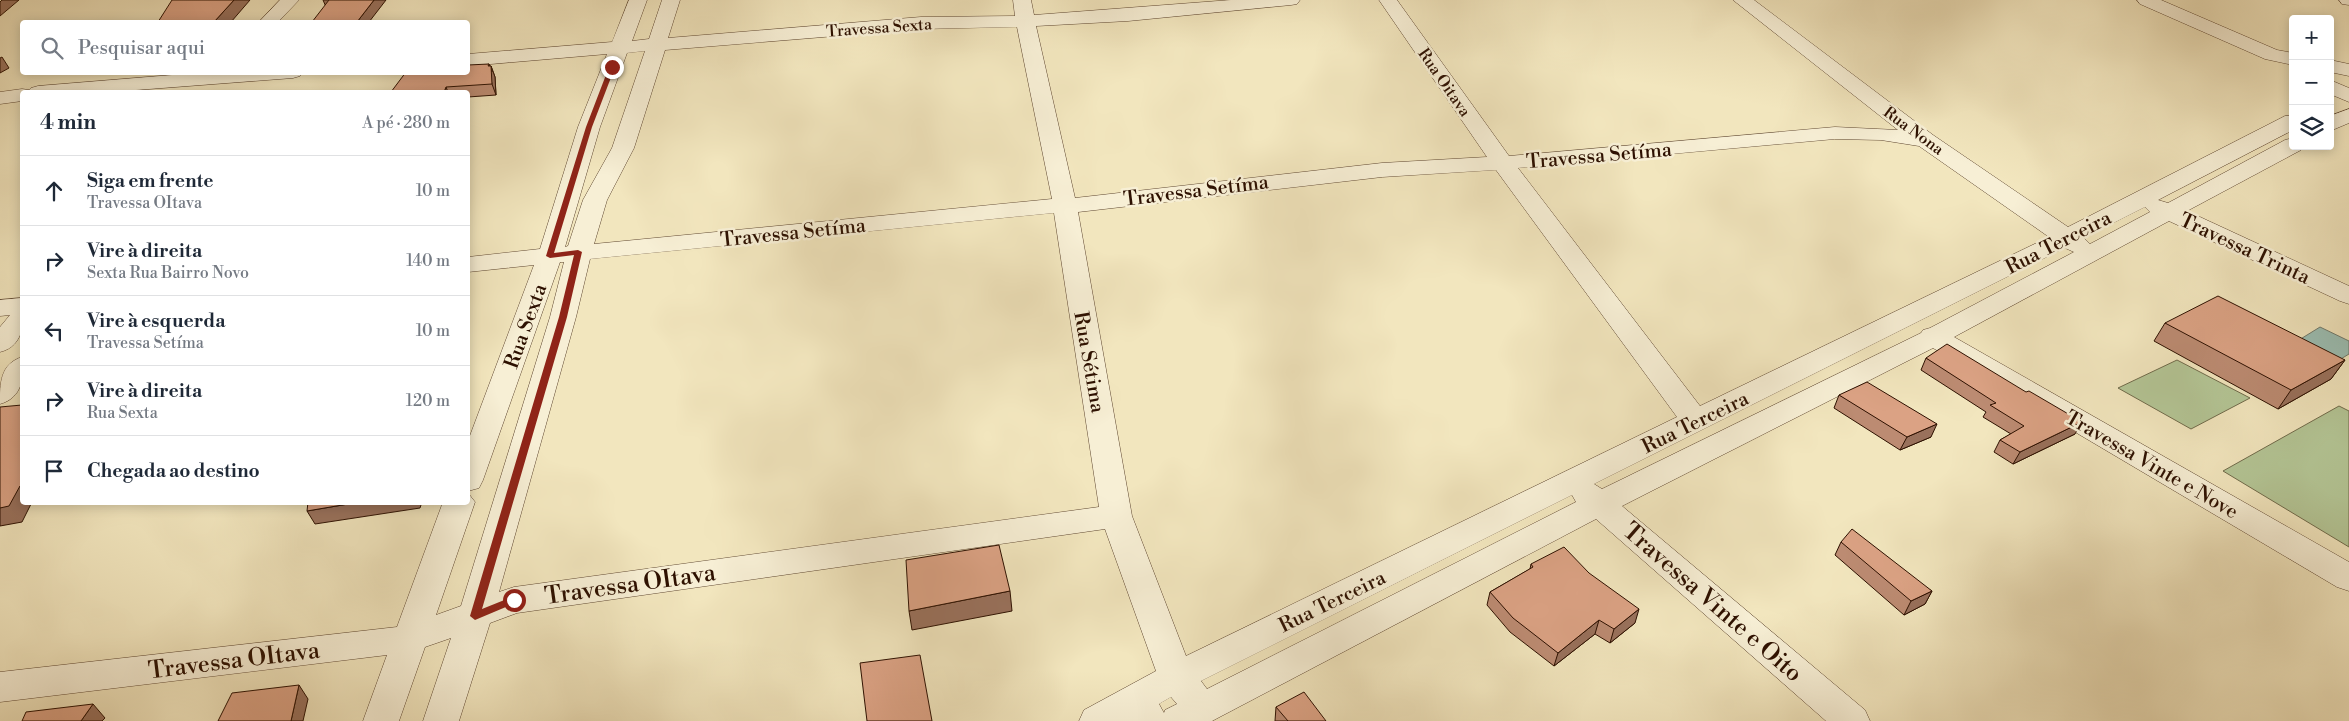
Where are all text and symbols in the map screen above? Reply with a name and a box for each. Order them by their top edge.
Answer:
street label: Travessa Sexta [826,14,933,42]
map controls [2289,15,2334,150]
button: + [2289,15,2334,60]
search box [20,20,470,75]
icon: search [38,34,66,62]
text: Pesquisar aqui [78,36,205,60]
street label: Rua Oitava [1413,44,1476,121]
route end [601,56,624,79]
button: − [2289,60,2334,105]
street label: Rua Nona [1879,102,1948,160]
button: layers [2289,105,2334,150]
text: 4 min [40,110,96,136]
text: A pé · 280 m [362,113,450,133]
street label: Travessa Setíma [1525,138,1674,175]
text: Siga em frente [87,169,214,193]
street label: Travessa Setíma [1122,170,1271,213]
icon: ahead [40,177,68,205]
text: 10 m [416,181,450,201]
text: Travessa OItava [87,193,202,213]
street label: Rua Terceira [2001,206,2117,281]
street label: Travessa Trinta [2175,208,2315,291]
street label: Travessa Setíma [719,213,868,254]
text: Vire à direita [87,239,202,263]
icon: right [40,247,68,275]
text: 140 m [406,251,450,271]
text: Sexta Rua Bairro Novo [87,263,249,283]
street label: Rua Sexta [500,280,554,372]
text: Vire à esquerda [87,309,226,333]
street label: Rua Sétima [1067,310,1110,416]
icon: left [40,317,68,345]
text: 10 m [416,321,450,341]
text: Travessa Setíma [87,333,204,353]
text: Vire à direita [87,379,202,403]
street label: Rua Terceira [1638,386,1754,460]
icon: right [40,387,68,415]
text: 120 m [406,391,450,411]
text: Rua Sexta [87,403,158,423]
street label: Travessa Vinte e Nove [2060,406,2242,525]
icon: arrive [40,457,68,485]
text: Chegada ao destino [87,459,260,483]
street label: Travessa Vinte e Oito [1616,516,1808,689]
street label: Travessa OItava [543,558,719,612]
street label: Rua Terceira [1275,565,1391,639]
route start [503,589,526,612]
street label: Travessa OItava [147,635,322,686]

